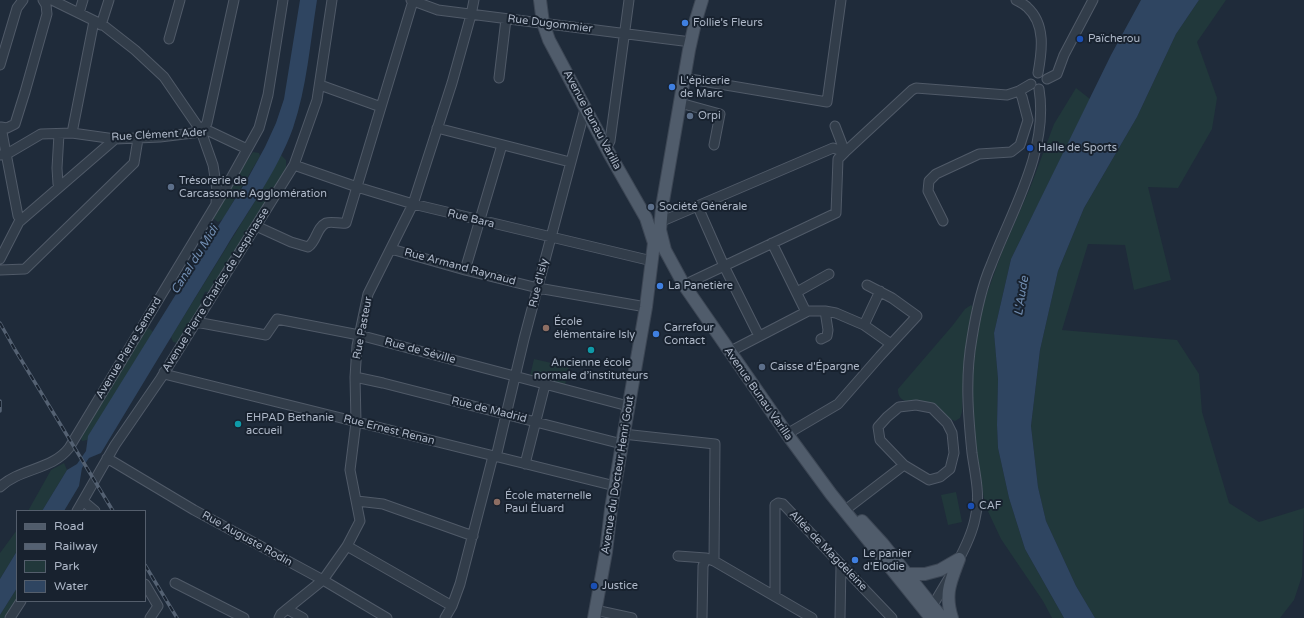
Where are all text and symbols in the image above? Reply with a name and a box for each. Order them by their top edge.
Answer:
street label: Rue Dugommier [507,12,593,36]
place label: Follie's Fleurs [693,16,763,30]
marker: Follie's Fleurs [680,18,690,28]
place label: Païcherou [1088,32,1140,46]
marker: Païcherou [1075,34,1085,44]
street label: Avenue Bunau Varilla [560,68,624,172]
place label: L'épicerie de Marc [680,74,730,100]
marker: L'épicerie de Marc [667,82,677,92]
place label: Orpi [698,109,721,123]
marker: Orpi [685,111,695,121]
street label: Rue Clément Ader [111,126,207,144]
place label: Halle de Sports [1038,141,1117,155]
marker: Halle de Sports [1025,143,1035,153]
place label: Trésorerie de Carcassonne Agglomération [179,174,327,200]
marker: Trésorerie de Carcassonne Agglomération [166,182,176,192]
place label: Société Générale [659,200,747,214]
marker: Société Générale [646,202,656,212]
street label: Avenue Pierre Charles de Lespinasse [160,206,272,374]
street label: Rue Bara [446,207,496,231]
water label: Canal du Midi [168,223,222,297]
street label: Rue Armand Raynaud [403,246,517,288]
street label: Rue d'Isly [527,257,551,309]
water label: L'Aude [1012,275,1032,317]
place label: La Panetière [668,279,733,293]
marker: La Panetière [655,281,665,291]
street label: Avenue Pierre Semard [93,295,165,401]
street label: Rue Pasteur [350,296,376,360]
place label: École élémentaire Isly [554,315,635,341]
place label: Carrefour Contact [664,321,714,347]
marker: École élémentaire Isly [541,323,551,333]
marker: Carrefour Contact [651,329,661,339]
street label: Rue de Séville [383,335,457,367]
marker: Ancienne école normale d’instituteurs [586,345,596,355]
street label: Avenue Bunau Varilla [721,345,795,443]
place label: Ancienne école normale d’instituteurs [534,356,648,382]
place label: Caisse d'Épargne [770,360,860,374]
marker: Caisse d'Épargne [757,362,767,372]
street label: Rue de Madrid [450,394,528,426]
street label: Avenue du Docteur Henri Gout [599,395,637,555]
place label: EHPAD Bethanie accueil [246,411,334,437]
street label: Rue Ernest Renan [342,412,436,448]
marker: EHPAD Bethanie accueil [233,419,243,429]
place label: École maternelle Paul Éluard [505,489,592,515]
marker: École maternelle Paul Éluard [492,497,502,507]
place label: CAF [979,499,1002,513]
marker: CAF [966,501,976,511]
street label: Allée de Magdeleine [786,508,870,594]
street label: Rue Auguste Rodin [199,509,295,569]
legend [16,510,146,602]
text: Road [54,519,84,533]
text: Railway [54,539,98,553]
place label: Le panier d'Elodie [863,547,911,573]
marker: Le panier d'Elodie [850,555,860,565]
text: Park [54,559,80,573]
text: Water [54,579,88,593]
place label: Justice [602,579,638,593]
marker: Justice [589,581,599,591]

